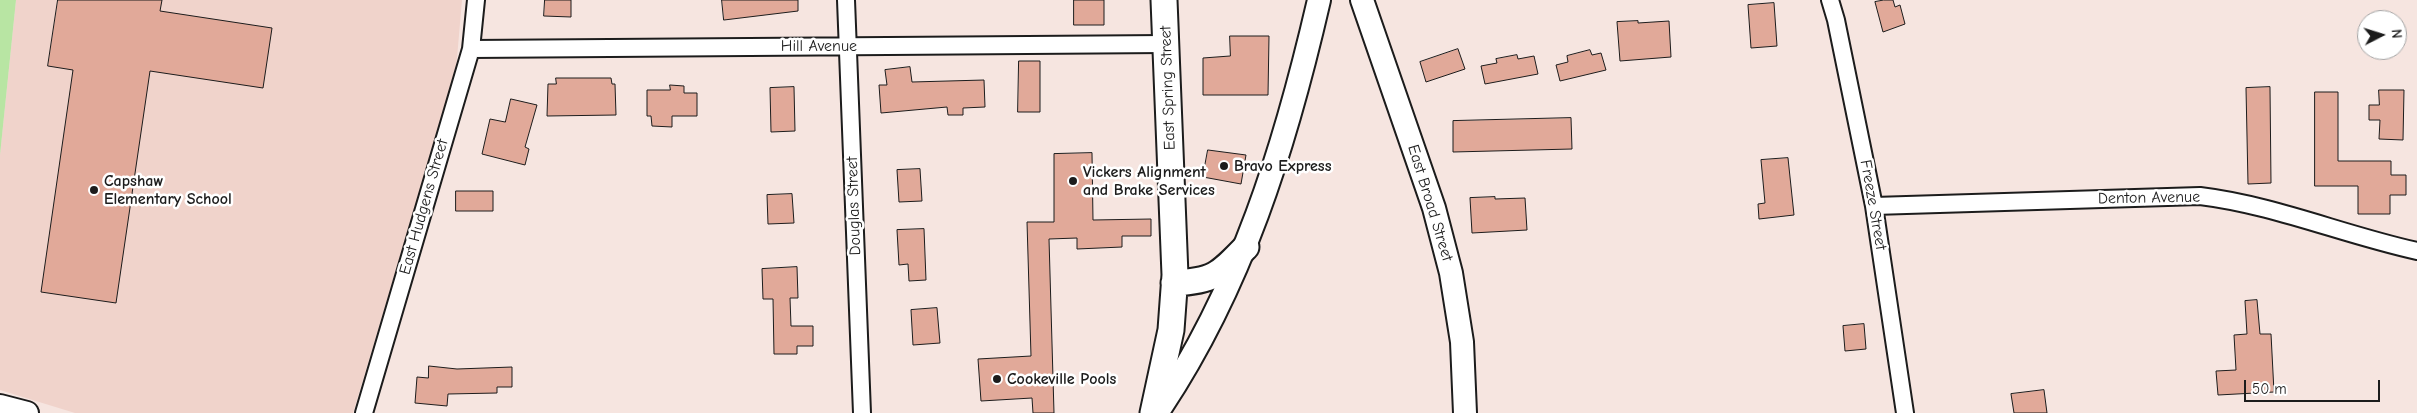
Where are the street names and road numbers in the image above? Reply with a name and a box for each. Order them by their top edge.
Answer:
street label: East Spring Street [1156,25,1180,151]
street label: Hill Avenue [781,36,857,56]
street label: East Hudgens Street [395,137,453,277]
street label: East Broad Street [1403,142,1457,264]
street label: Douglas Street [843,156,865,256]
street label: Freeze Street [1856,158,1890,252]
street label: Denton Avenue [2098,188,2200,208]

